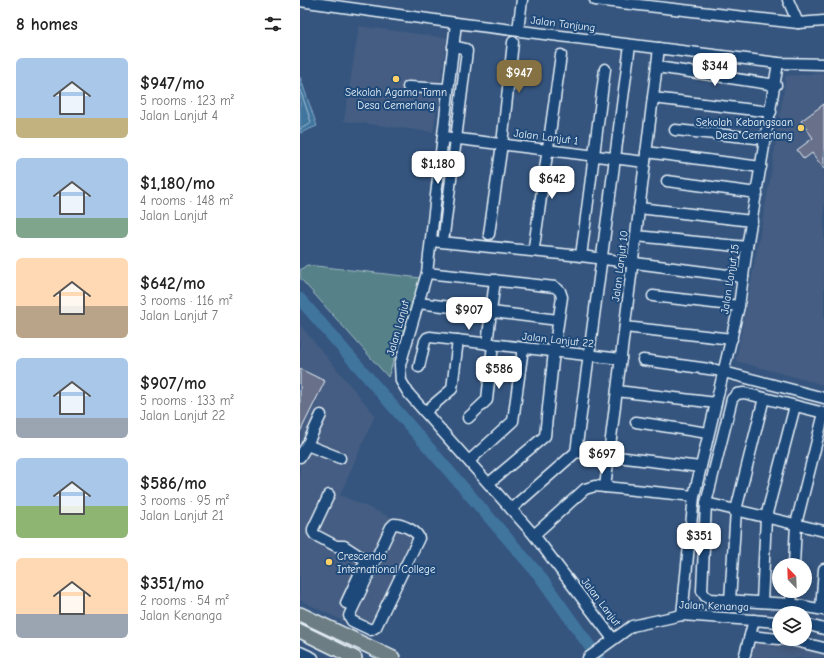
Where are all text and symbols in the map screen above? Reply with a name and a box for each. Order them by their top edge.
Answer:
icon: filters [262,13,284,35]
street label: Jalan Tanjung [530,14,596,34]
text: 8 homes [16,15,78,34]
pin: $344 [691,53,739,87]
text: $344 [702,58,728,73]
pin: $947 [495,60,543,94]
text: $947 [506,65,532,80]
icon: home [48,74,96,122]
text: $947/mo [140,74,205,93]
marker: Sekolah Agama Tamn Desa Cemerlang [391,74,401,84]
place label: Sekolah Agama Tamn Desa Cemerlang [345,86,447,112]
text: 5 rooms · 123 m² [140,93,234,108]
text: Jalan Lanjut 4 [140,108,218,123]
place label: Sekolah Kebangsaan Desa Cemerlang [696,116,793,142]
marker: Sekolah Kebangsaan Desa Cemerlang [796,123,806,133]
street label: Jalan Lanjut 1 [513,127,579,147]
pin: $1,180 [405,151,471,185]
text: $1,180 [421,156,455,171]
pin: $642 [528,166,576,200]
text: $642 [538,171,566,186]
icon: home [48,174,96,222]
text: $1,180/mo [140,174,215,193]
text: 4 rooms · 148 m² [140,193,233,208]
text: Jalan Lanjut [140,208,207,223]
street label: Jalan Lanjut 10 [609,230,631,302]
street label: Jalan Lanjut 15 [718,243,742,315]
icon: home [48,274,96,322]
text: $642/mo [140,274,205,293]
text: 3 rooms · 116 m² [140,293,232,308]
pin: $907 [445,297,493,331]
street label: Jalan Lanjut [384,298,412,357]
text: $907 [455,302,483,317]
text: Jalan Lanjut 7 [140,308,218,323]
street label: Jalan Lanjut 22 [521,330,595,350]
pin: $586 [475,356,523,390]
text: $586 [485,361,513,376]
icon: home [48,374,96,422]
text: $907/mo [140,374,206,393]
text: 5 rooms · 133 m² [140,393,234,408]
text: Jalan Lanjut 22 [140,408,225,423]
pin: $697 [578,441,626,475]
text: $697 [588,446,616,461]
icon: home [48,474,96,522]
text: $586/mo [140,474,207,493]
text: 3 rooms · 95 m² [140,493,229,508]
text: Jalan Lanjut 21 [140,508,224,523]
pin: $351 [675,523,723,557]
text: $351 [686,528,712,543]
place label: Crescendo International College [337,550,436,576]
marker: Crescendo International College [324,557,334,567]
north arrow [772,558,812,598]
map controls [772,558,812,646]
icon: home [48,574,96,622]
text: $351/mo [140,574,204,593]
street label: Jalan Lanjut [579,575,624,629]
text: 2 rooms · 54 m² [140,593,229,608]
street label: Jalan Kenanga [679,598,749,614]
button: layers [772,606,812,646]
text: Jalan Kenanga [140,608,222,623]

